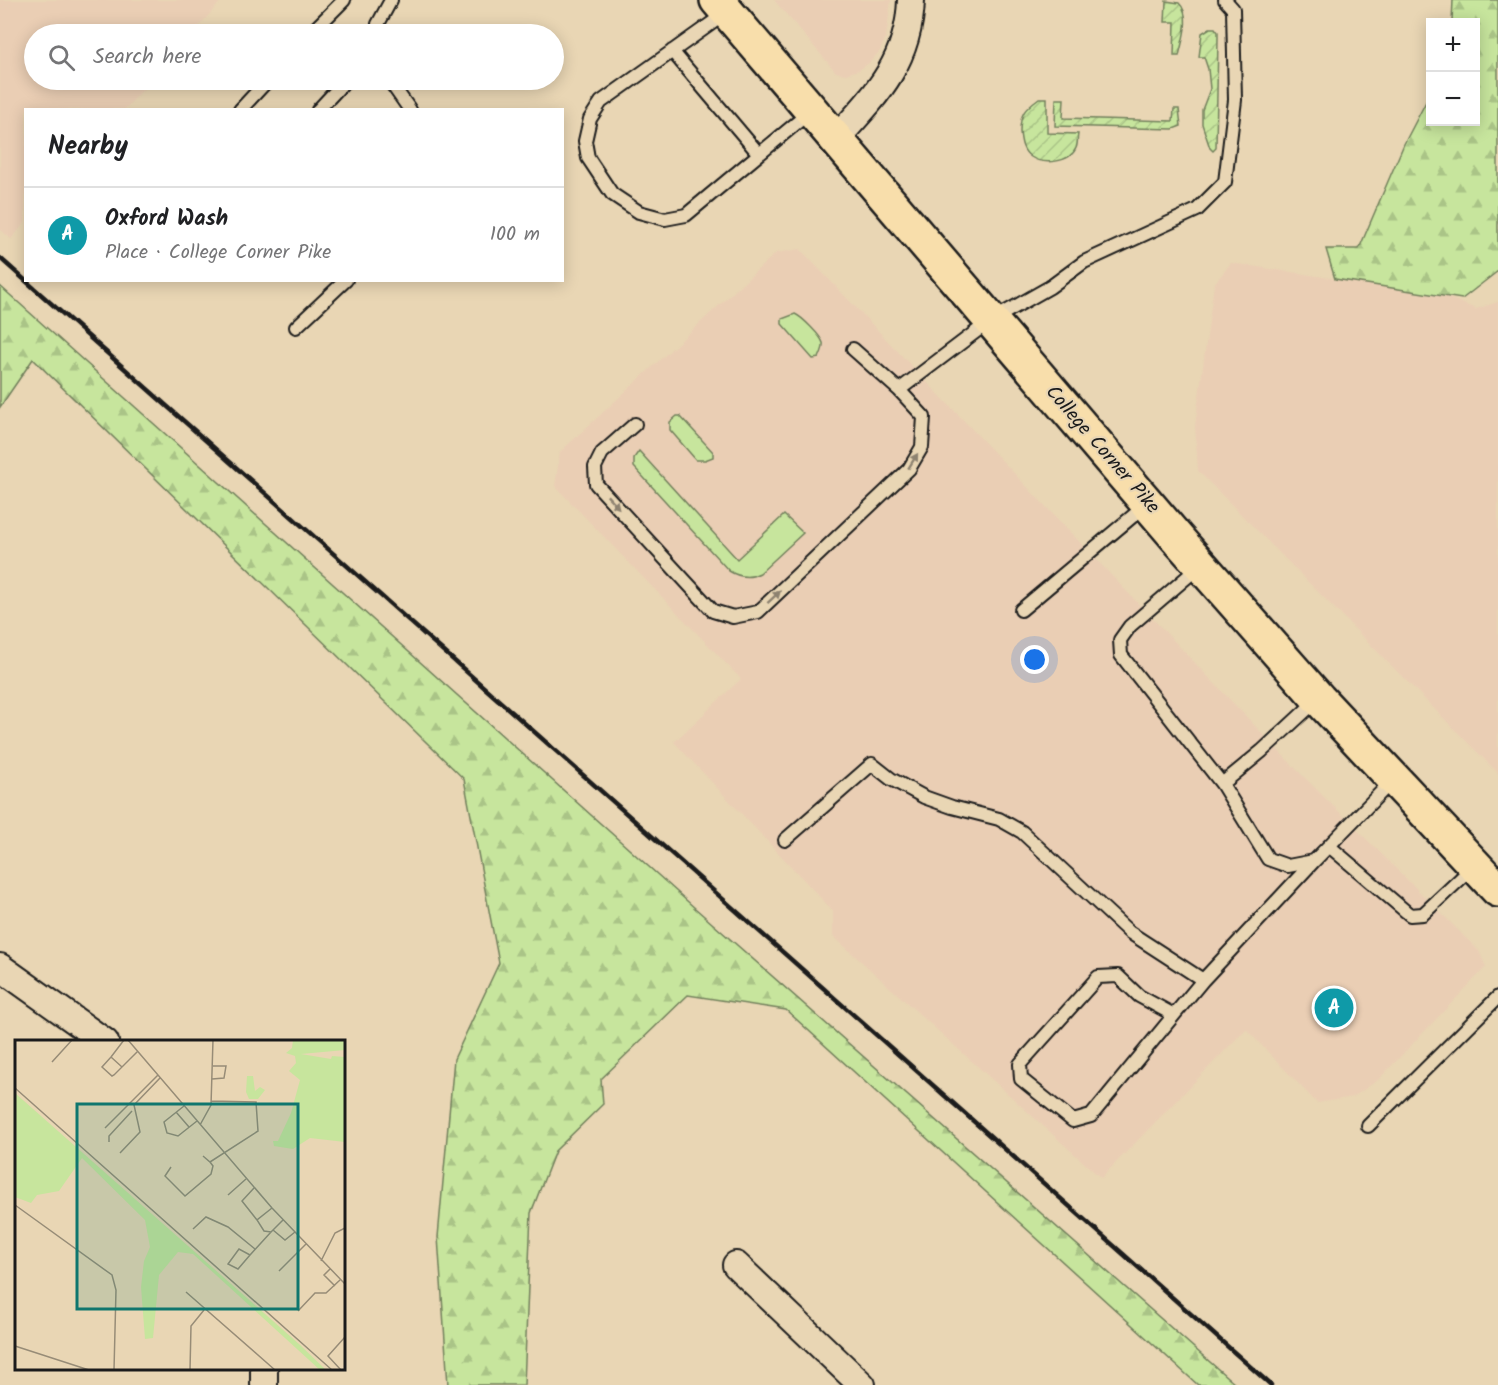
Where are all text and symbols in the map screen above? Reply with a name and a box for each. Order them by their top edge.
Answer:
map controls [1426,18,1480,126]
button: + [1426,18,1480,72]
search box [24,24,564,90]
text: Search here [93,40,201,75]
icon: search [45,41,78,74]
button: − [1426,72,1480,126]
text: Nearby [48,126,128,168]
text: Oxford Wash [105,202,228,237]
text: A [61,219,74,251]
text: 100 m [490,219,540,251]
text: Place · College Corner Pike [105,237,331,269]
street label: College Corner Pike [1037,378,1167,522]
one-way arrow [908,453,919,469]
one-way arrow [606,494,619,509]
one-way arrow [766,590,781,604]
your location [1020,645,1049,674]
pin: A [1314,986,1354,1030]
inset map [15,1040,345,1370]

